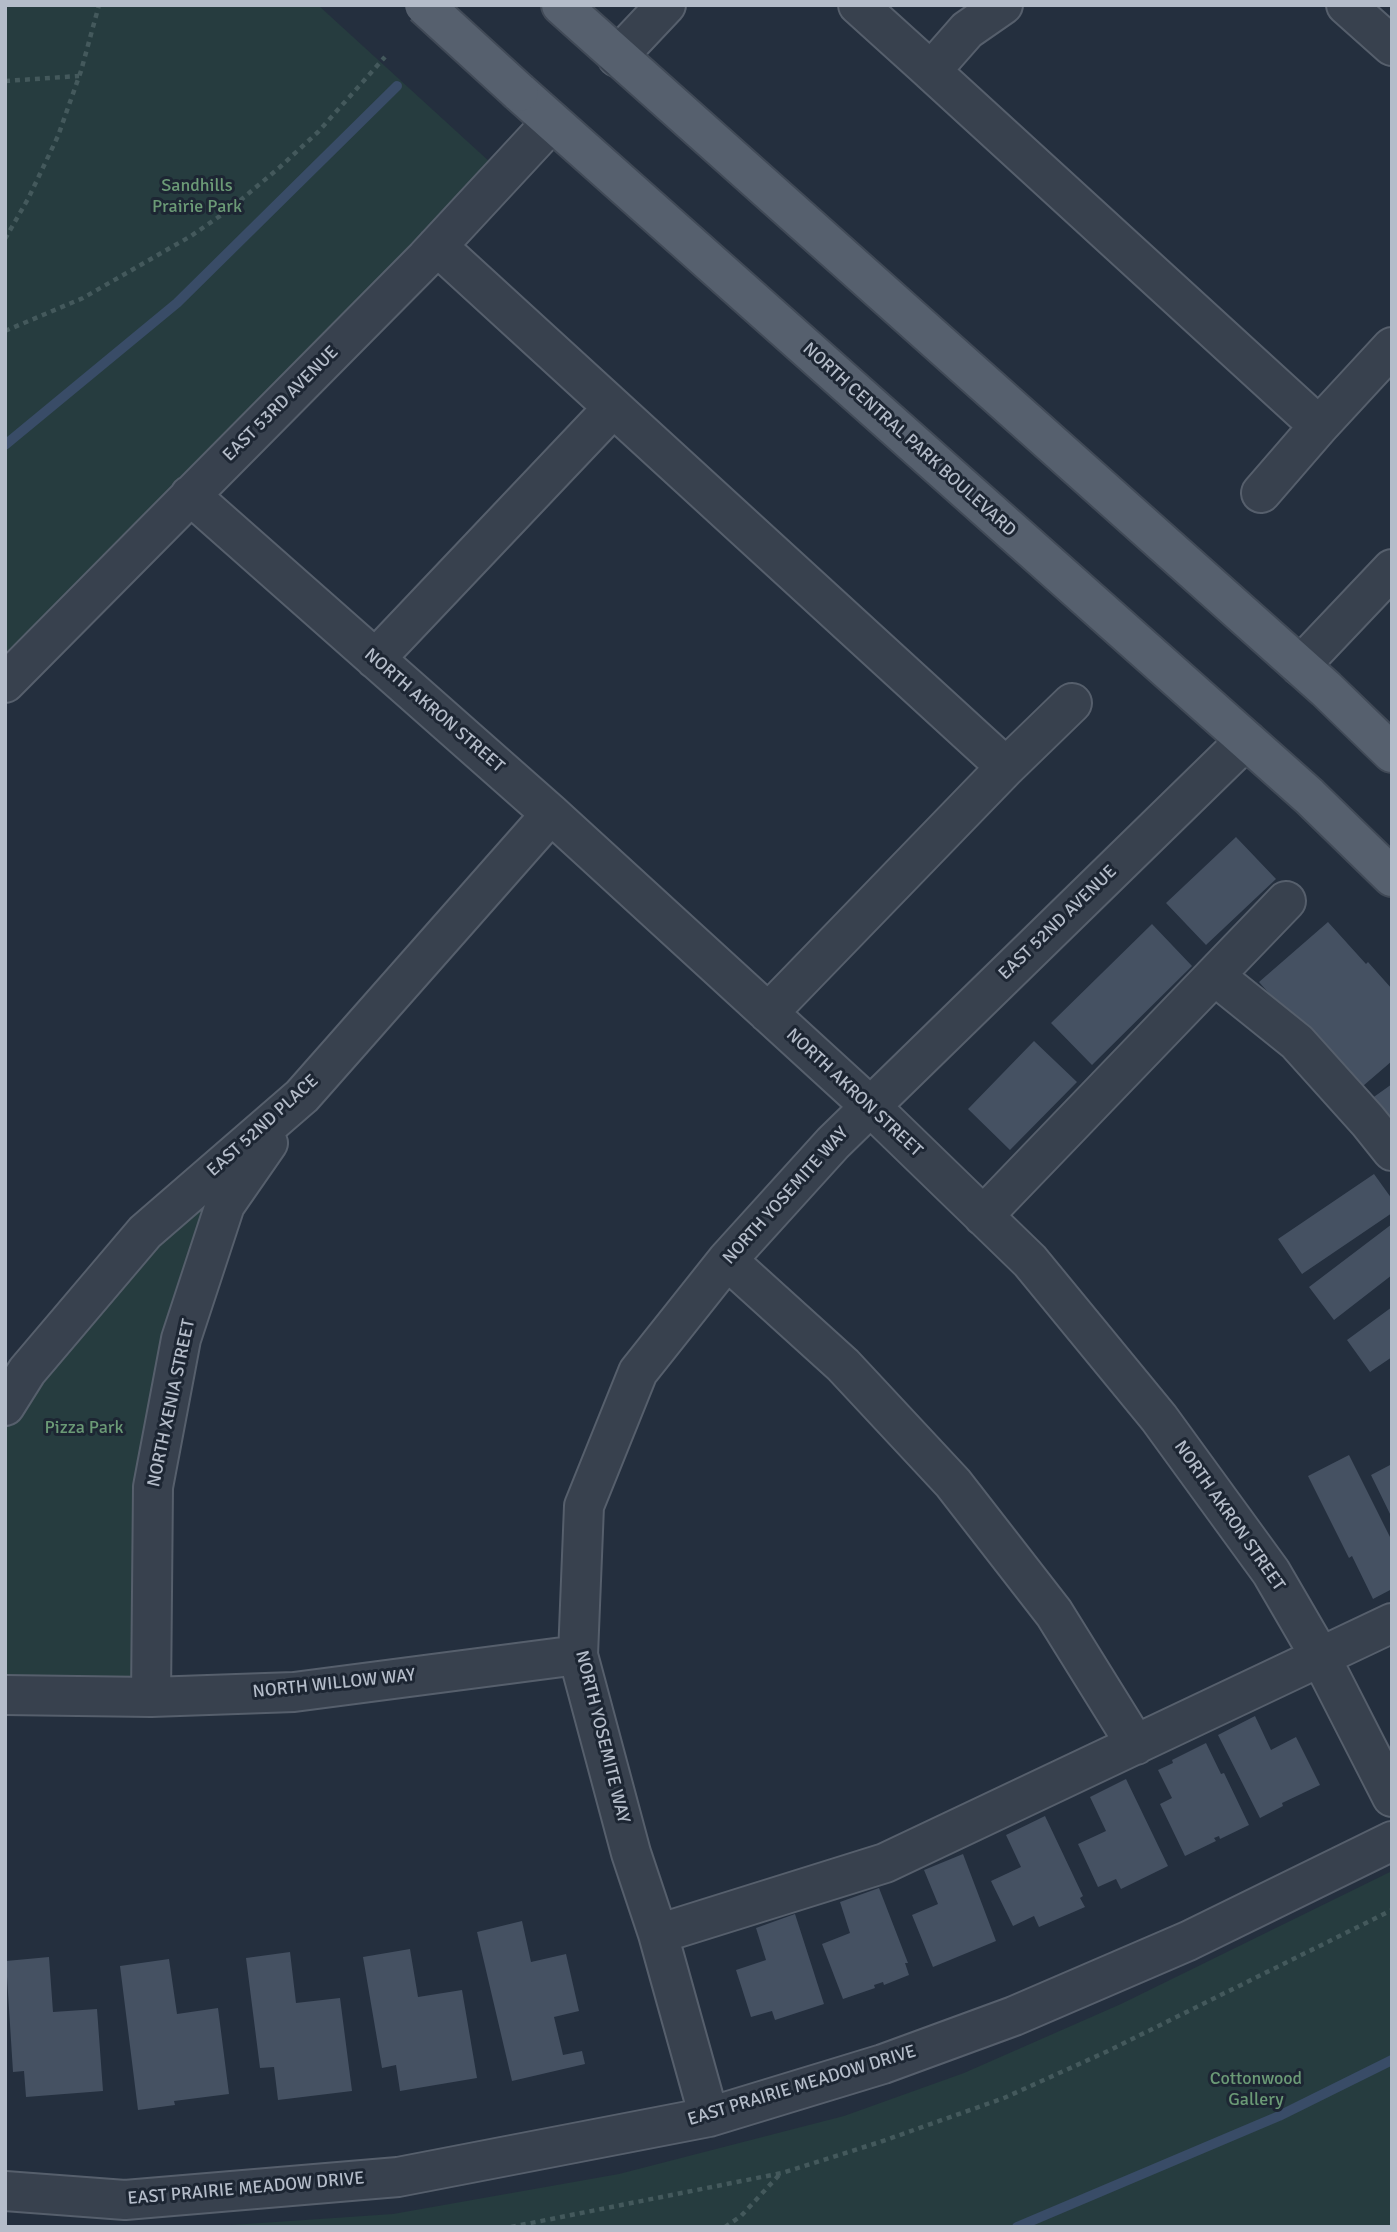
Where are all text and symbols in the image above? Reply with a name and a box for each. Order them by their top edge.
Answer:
park label: Sandhills Prairie Park [152,175,242,218]
street label: NORTH CENTRAL PARK BOULEVARD [798,339,1020,541]
street label: EAST 53RD AVENUE [219,342,343,466]
street label: NORTH AKRON STREET [360,644,508,778]
street label: EAST 52ND AVENUE [994,861,1122,985]
street label: NORTH AKRON STREET [781,1024,927,1162]
street label: EAST 52ND PLACE [203,1070,323,1182]
street label: NORTH YOSEMITE WAY [719,1123,853,1269]
street label: NORTH XENIA STREET [144,1317,200,1489]
park label: Pizza Park [45,1417,123,1439]
street label: NORTH AKRON STREET [1169,1437,1289,1595]
street label: NORTH YOSEMITE WAY [570,1648,634,1826]
street label: NORTH WILLOW WAY [252,1665,416,1703]
street label: EAST PRAIRIE MEADOW DRIVE [685,2041,919,2131]
park label: Cottonwood Gallery [1210,2068,1302,2110]
street label: EAST PRAIRIE MEADOW DRIVE [127,2168,365,2210]

